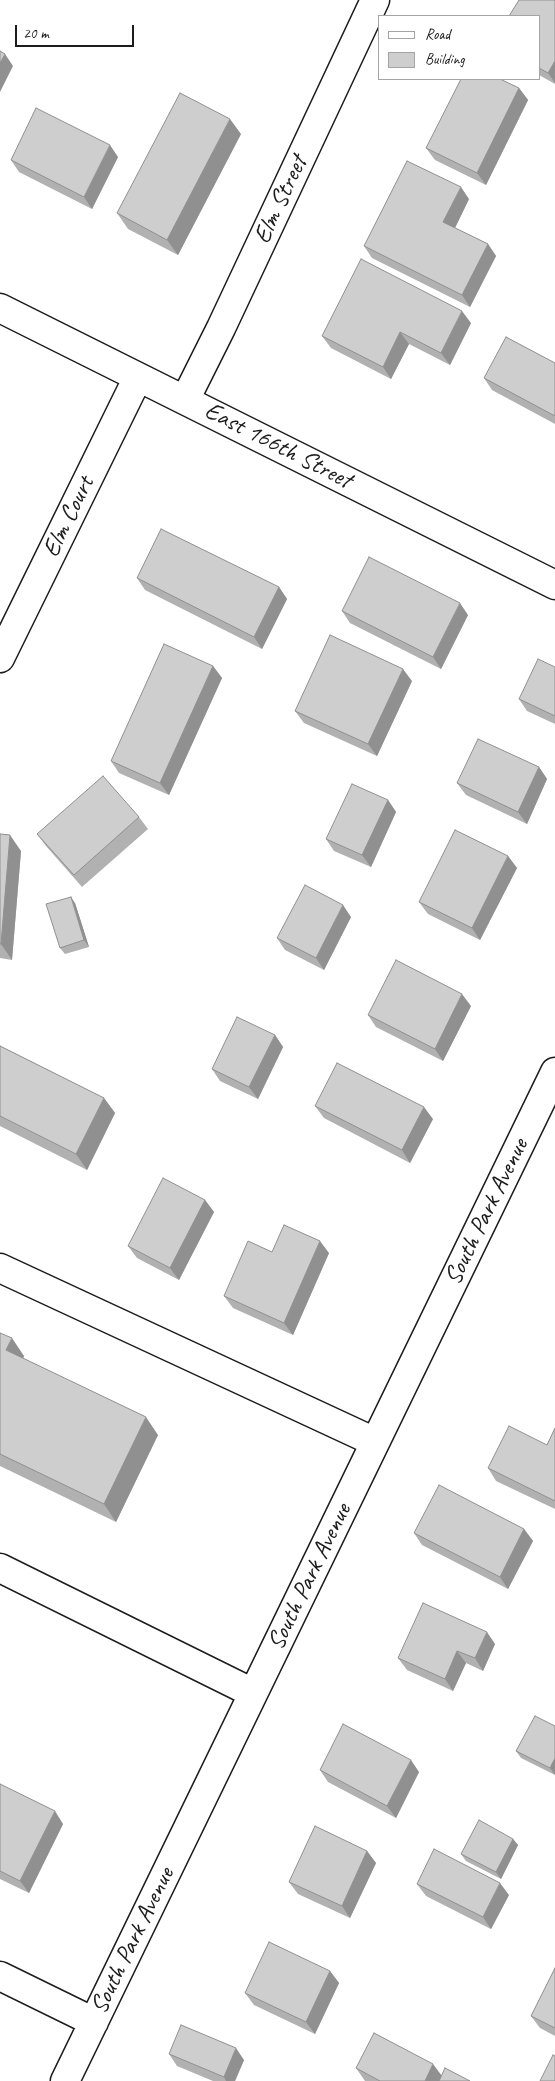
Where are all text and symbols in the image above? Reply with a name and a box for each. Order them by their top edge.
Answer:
scale bar [18,15,136,47]
legend [378,15,540,80]
text: 20 m [23,24,49,43]
text: Road [425,25,450,44]
text: Building [425,50,464,69]
street label: Elm Street [248,151,314,249]
street label: East 166th Street [200,396,356,496]
street label: Elm Court [37,472,101,562]
street label: South Park Avenue [439,1134,535,1290]
street label: South Park Avenue [262,1499,358,1655]
street label: South Park Avenue [85,1863,181,2019]

